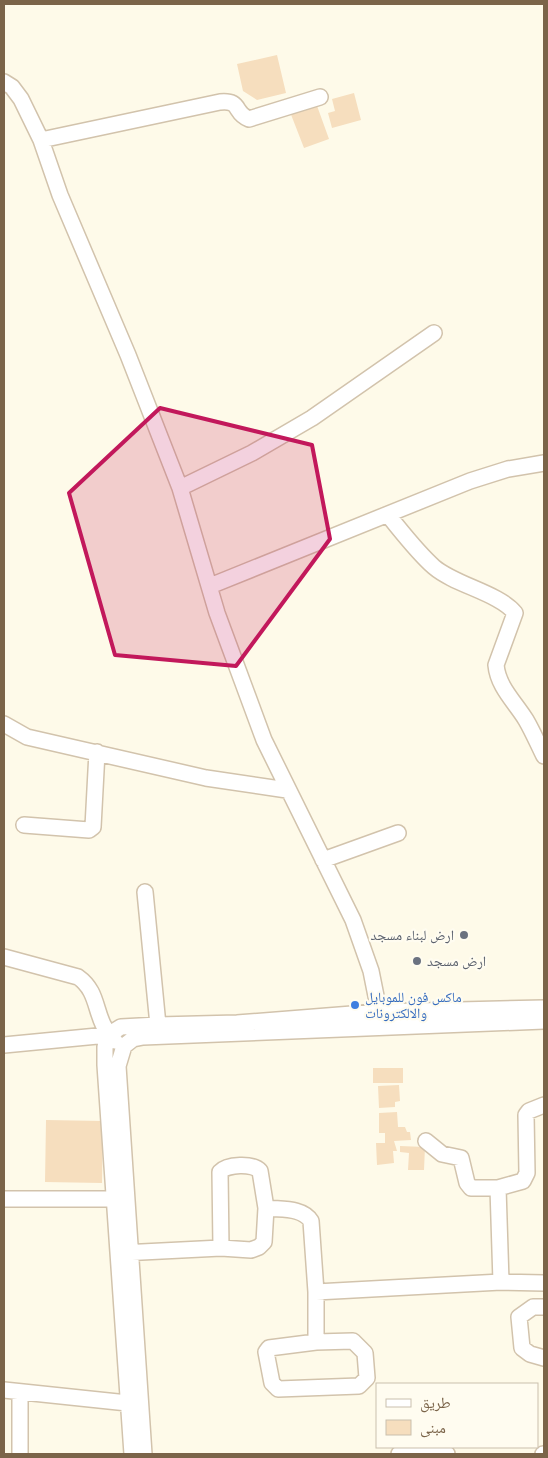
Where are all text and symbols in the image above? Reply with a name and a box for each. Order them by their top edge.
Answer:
place label: ارض لبناء مسجد [371,927,454,944]
marker: ارض لبناء مسجد [458,929,470,941]
place label: ارض مسجد [427,953,486,970]
marker: ارض مسجد [411,955,423,967]
place label: ماكس فون للموبايل والالكترونات [365,989,462,1022]
marker: ماكس فون للموبايل والالكترونات [349,999,361,1011]
legend [376,1383,538,1448]
text: طريق [420,1394,451,1413]
text: مبنى [420,1419,446,1438]

